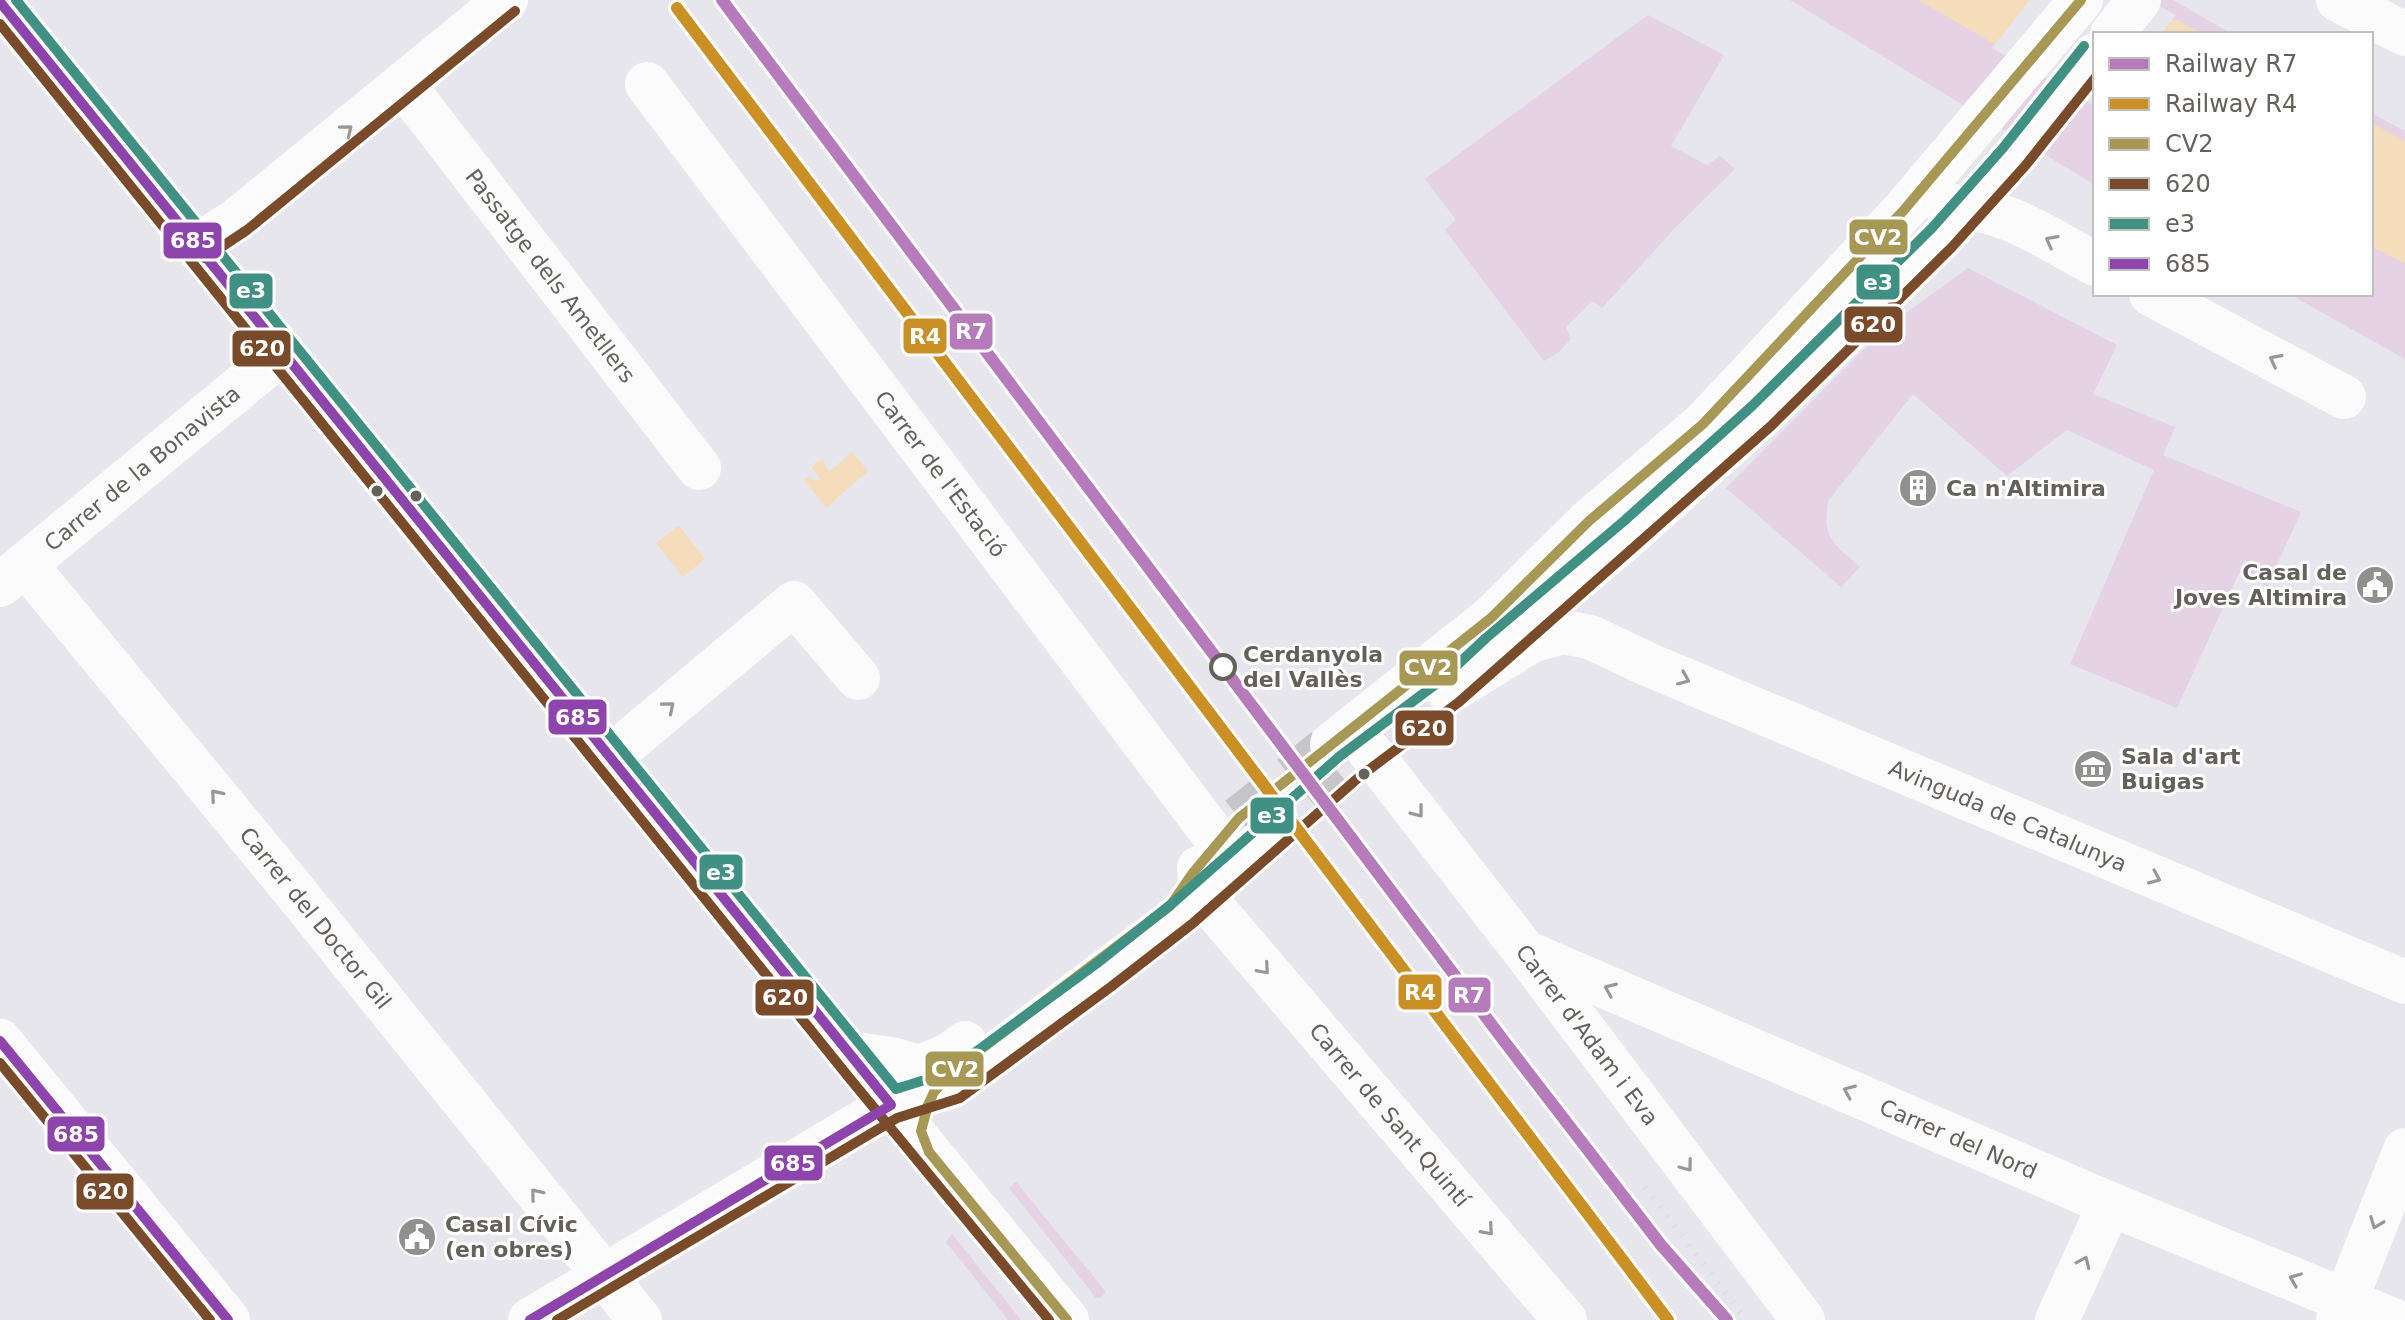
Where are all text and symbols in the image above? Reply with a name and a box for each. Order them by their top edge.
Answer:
legend [2093,32,2373,296]
text: Railway R7 [2165,50,2297,78]
text: Railway R4 [2165,90,2297,118]
one-way arrow [338,125,352,140]
text: CV2 [2165,130,2213,158]
street label: Passatge dels Ametllers [461,164,641,387]
text: 620 [2165,170,2211,198]
text: e3 [2165,210,2195,238]
line badge: CV2 [1848,218,1909,256]
line badge: 685 [162,221,223,260]
text: CV2 [1854,225,1902,250]
text: 685 [170,228,216,253]
one-way arrow [2046,235,2060,251]
text: 685 [2165,250,2211,278]
line badge: e3 [1855,263,1901,301]
text: e3 [1863,270,1893,295]
line badge: e3 [228,272,274,310]
text: e3 [236,278,266,303]
line badge: 620 [1843,305,1904,344]
line badge: R7 [948,312,994,351]
text: 620 [1850,312,1896,337]
line badge: R4 [902,317,948,355]
text: R7 [955,319,987,344]
text: R4 [909,324,941,349]
line badge: 620 [231,329,292,368]
text: 620 [239,336,285,361]
one-way arrow [2269,354,2283,370]
street label: Carrer de la Bonavista [39,380,245,556]
street label: Carrer de l'Estació [870,386,1012,562]
building icon: Ca n'Altimira [1897,467,1939,509]
place label: Ca n'Altimira [1946,476,2106,501]
unlabelled marker [369,483,385,499]
unlabelled marker [408,488,424,504]
place label: Casal de Joves Altimira [2173,560,2347,610]
public building icon: Casal de Joves Altimira [2354,564,2396,606]
place label: Cerdanyola del Vallès [1243,642,1383,692]
line badge: CV2 [1398,649,1459,687]
marker: Cerdanyola del Vallès [1210,654,1236,680]
text: CV2 [1404,655,1452,680]
one-way arrow [1675,670,1690,686]
line badge: 685 [547,698,608,736]
one-way arrow [660,702,675,717]
text: 685 [555,705,601,730]
line badge: 620 [1394,709,1455,747]
text: 620 [1401,716,1447,741]
place label: Sala d'art Buigas [2121,744,2241,794]
museum icon: Sala d'art Buigas [2072,748,2114,790]
street label: Avinguda de Catalunya [1886,755,2131,876]
unlabelled marker [1356,766,1372,782]
one-way arrow [211,790,226,804]
line badge: e3 [1249,796,1295,835]
text: e3 [1257,803,1287,828]
one-way arrow [1408,803,1422,818]
street label: Carrer del Doctor Gil [235,822,397,1014]
line badge: e3 [698,853,744,891]
text: e3 [706,860,736,885]
one-way arrow [2148,868,2162,885]
street label: Carrer d'Adam i Eva [1511,939,1664,1130]
one-way arrow [1254,959,1269,974]
line badge: R4 [1397,973,1443,1011]
line badge: R7 [1447,976,1492,1014]
line badge: 620 [754,978,815,1017]
text: R4 [1404,980,1436,1005]
one-way arrow [1604,982,1618,998]
text: R7 [1453,983,1485,1008]
text: 620 [762,985,808,1010]
street label: Carrer de Sant Quintí [1305,1018,1476,1212]
line badge: CV2 [924,1050,985,1088]
text: CV2 [931,1057,979,1082]
one-way arrow [1843,1085,1857,1101]
street label: Carrer del Nord [1876,1094,2041,1184]
line badge: 685 [46,1115,106,1153]
text: 685 [53,1122,99,1147]
line badge: 685 [763,1144,824,1182]
text: 685 [770,1151,816,1176]
one-way arrow [1677,1157,1692,1172]
line badge: 620 [75,1172,135,1211]
text: 620 [82,1179,128,1204]
one-way arrow [532,1188,546,1203]
place label: Casal Cívic (en obres) [445,1212,578,1262]
one-way arrow [2370,1215,2386,1229]
public building icon: Casal Cívic (en obres) [396,1216,438,1258]
one-way arrow [1478,1221,1493,1236]
one-way arrow [2074,1256,2090,1270]
one-way arrow [2289,1272,2303,1289]

